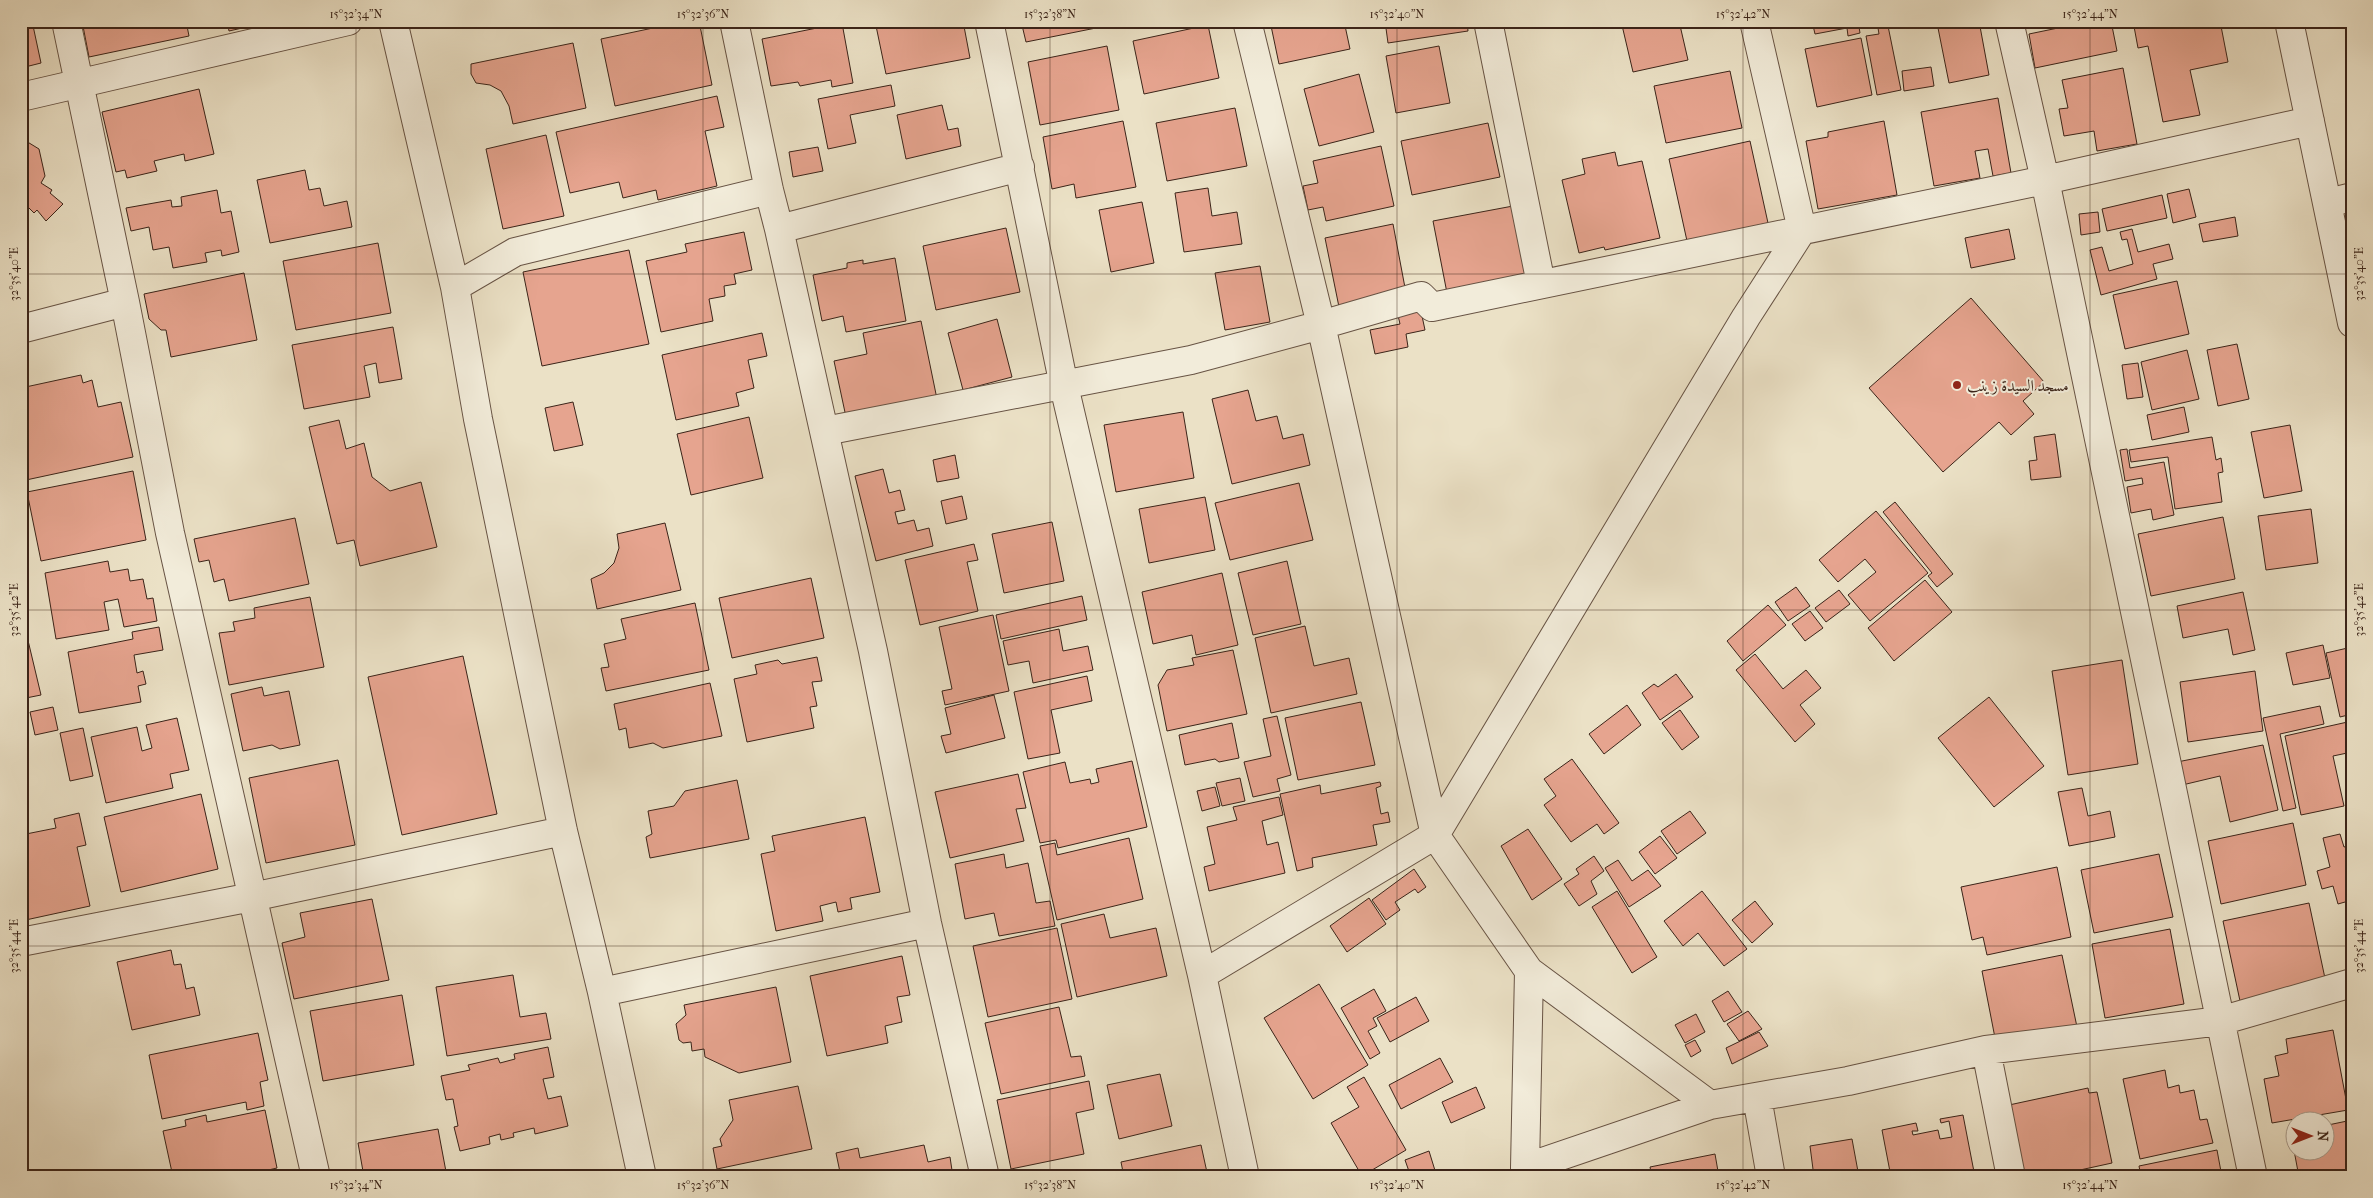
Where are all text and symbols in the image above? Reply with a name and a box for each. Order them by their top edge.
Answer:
text: 15°32'34"N [329,7,383,21]
text: 15°32'36"N [677,7,729,21]
text: 15°32'38"N [1024,7,1076,21]
text: 15°32'40"N [1370,7,1424,21]
text: 15°32'42"N [1716,7,1770,21]
text: 15°32'44"N [2062,7,2118,21]
text: 32°35'40"E [7,247,21,301]
text: 32°35'40"E [2352,247,2366,301]
place label: مسجد السيدة زينب [1967,376,2069,396]
marker: مسجد السيدة زينب [1951,379,1963,391]
text: 32°35'42"E [7,583,21,637]
text: 32°35'42"E [2352,583,2366,637]
text: 32°35'44"E [7,919,21,973]
text: 32°35'44"E [2352,919,2366,973]
north arrow [2286,1110,2336,1160]
text: N [2314,1131,2331,1142]
text: 15°32'34"N [329,1178,383,1192]
text: 15°32'36"N [677,1178,729,1192]
text: 15°32'38"N [1024,1178,1076,1192]
text: 15°32'40"N [1370,1178,1424,1192]
text: 15°32'42"N [1716,1178,1770,1192]
text: 15°32'44"N [2062,1178,2118,1192]

